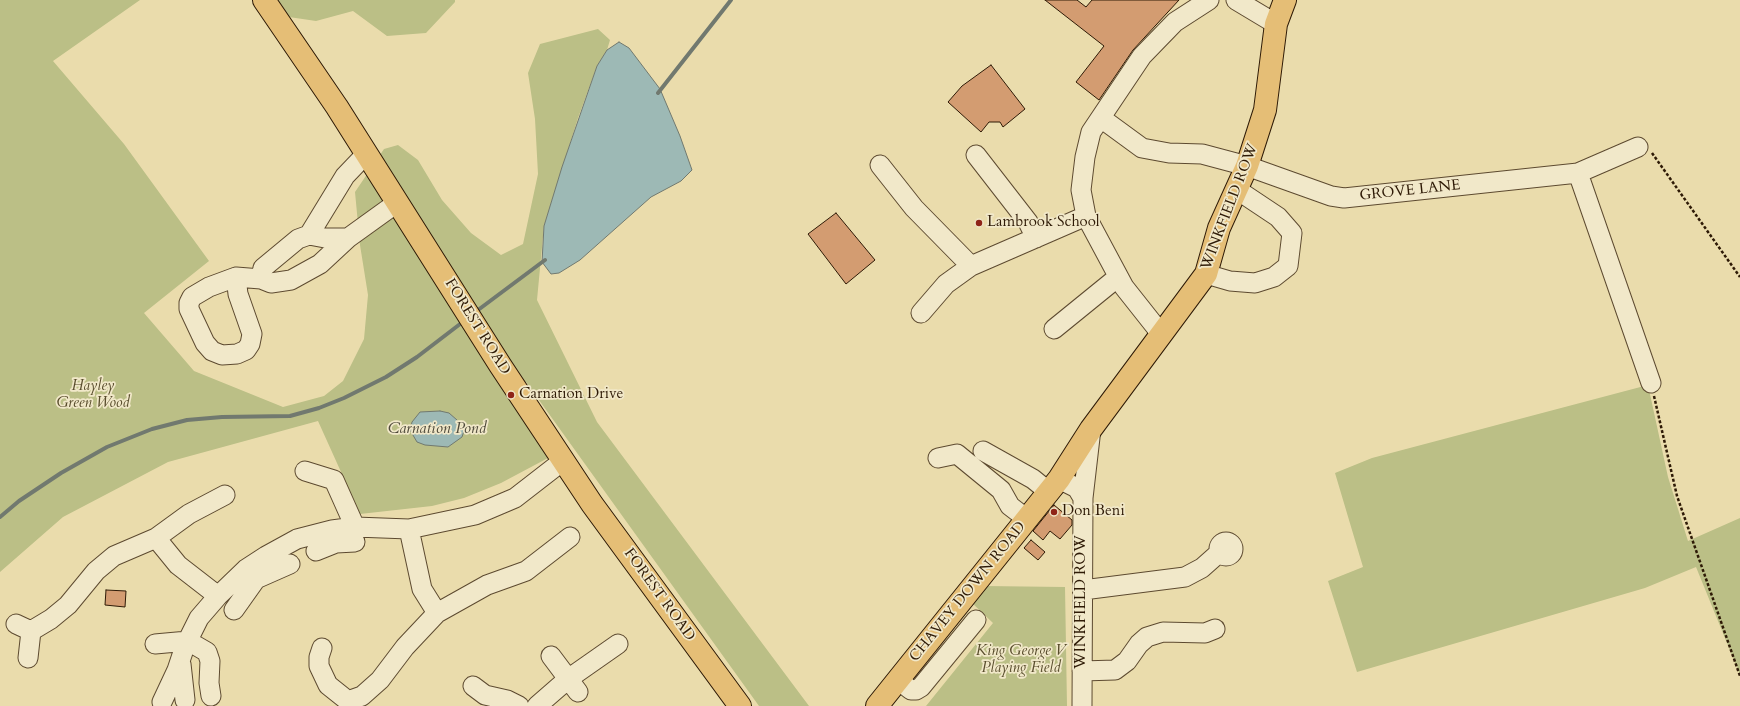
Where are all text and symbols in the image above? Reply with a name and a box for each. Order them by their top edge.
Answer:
street label: WINKFIELD ROW [1198,141,1262,273]
street label: GROVE LANE [1359,177,1461,205]
place label: Lambrook School [987,214,1100,232]
marker: Lambrook School [974,218,984,228]
street label: FOREST ROAD [440,276,514,378]
park label: Hayley Green Wood [56,378,130,413]
place label: Carnation Drive [519,386,623,404]
marker: Carnation Drive [506,390,516,400]
water label: Carnation Pond [388,419,486,439]
place label: Don Beni [1062,503,1125,521]
marker: Don Beni [1049,507,1059,517]
street label: CHAVEY DOWN ROAD [906,518,1030,666]
street label: WINKFIELD ROW [1073,535,1091,669]
street label: FOREST ROAD [619,545,699,645]
park label: King George V Playing Field [976,643,1066,678]

